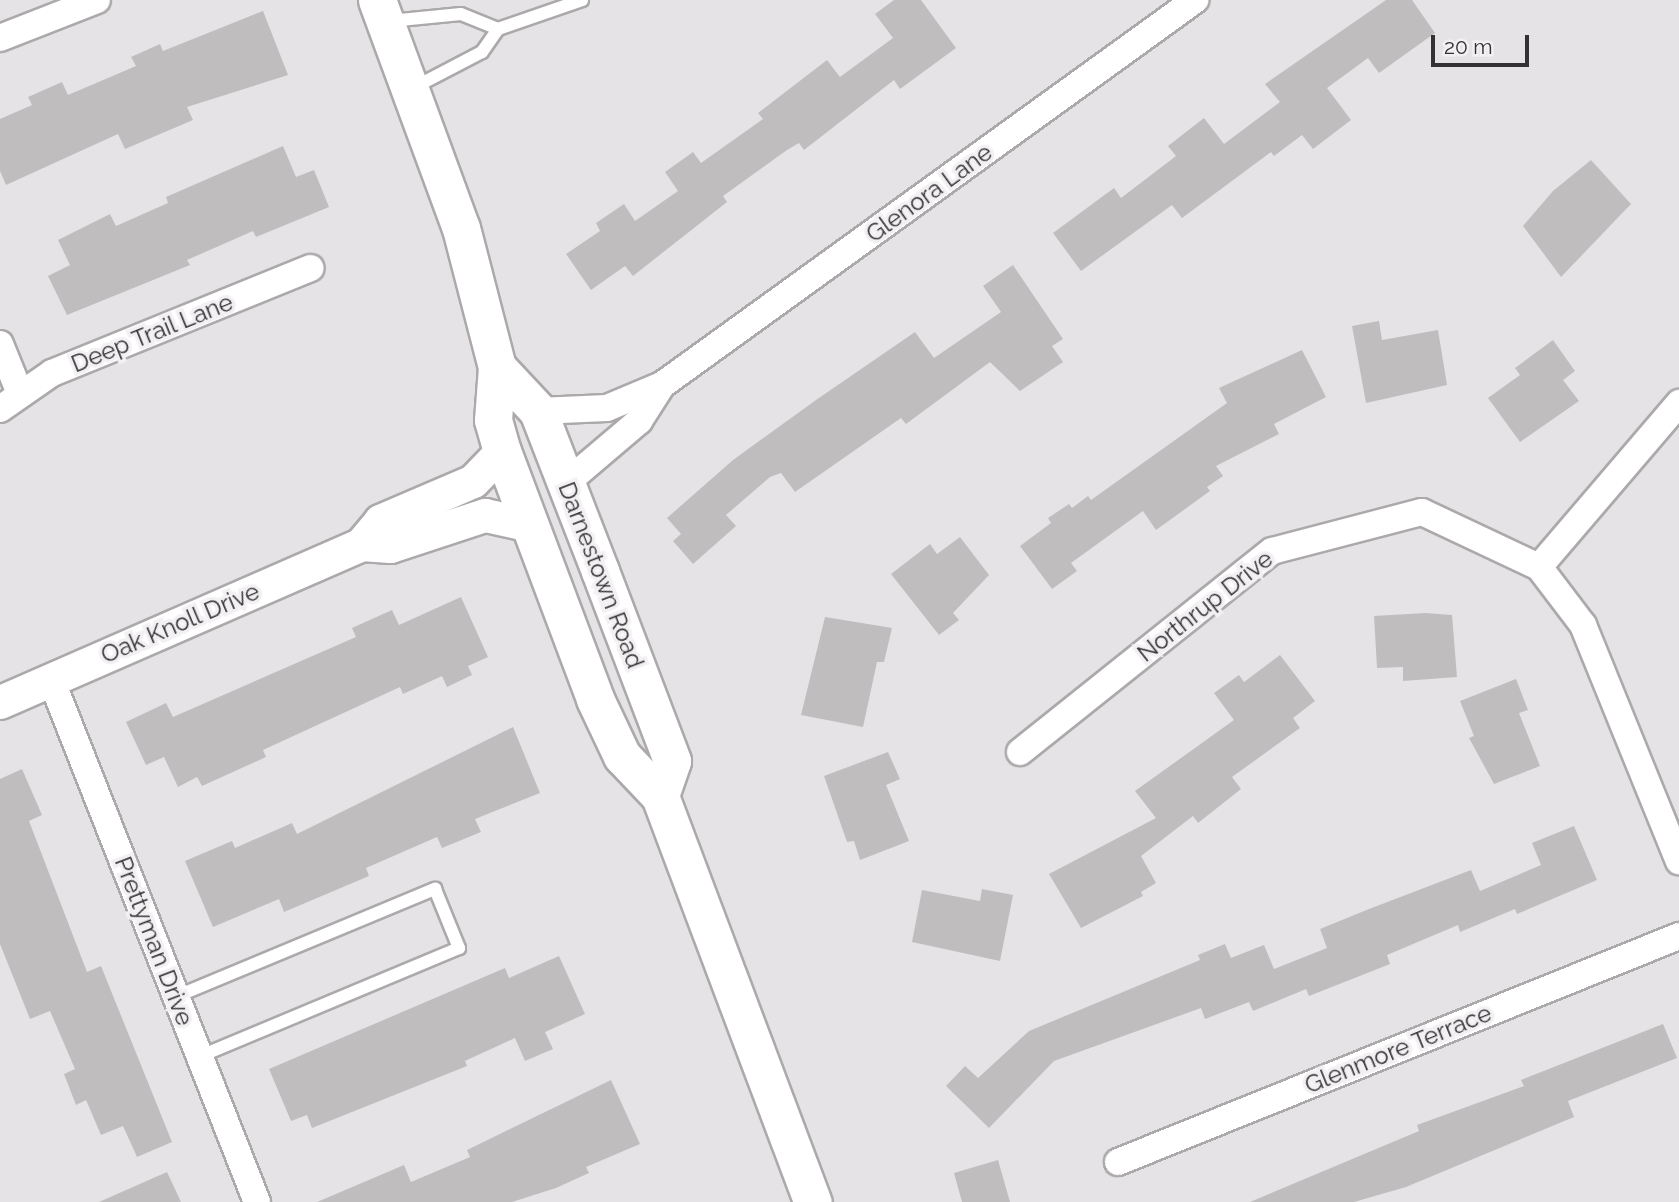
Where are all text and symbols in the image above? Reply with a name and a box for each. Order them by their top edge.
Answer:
scale bar [1434,21,1532,65]
text: 20 m [1444,34,1492,59]
street label: Glenora Lane [860,138,998,248]
street label: Deep Trail Lane [66,287,238,379]
street label: Darnestown Road [552,478,650,672]
street label: Northrup Drive [1132,544,1278,668]
street label: Oak Knoll Drive [96,577,264,669]
street label: Prettyman Drive [109,852,199,1030]
street label: Glenmore Terrace [1300,998,1496,1100]

